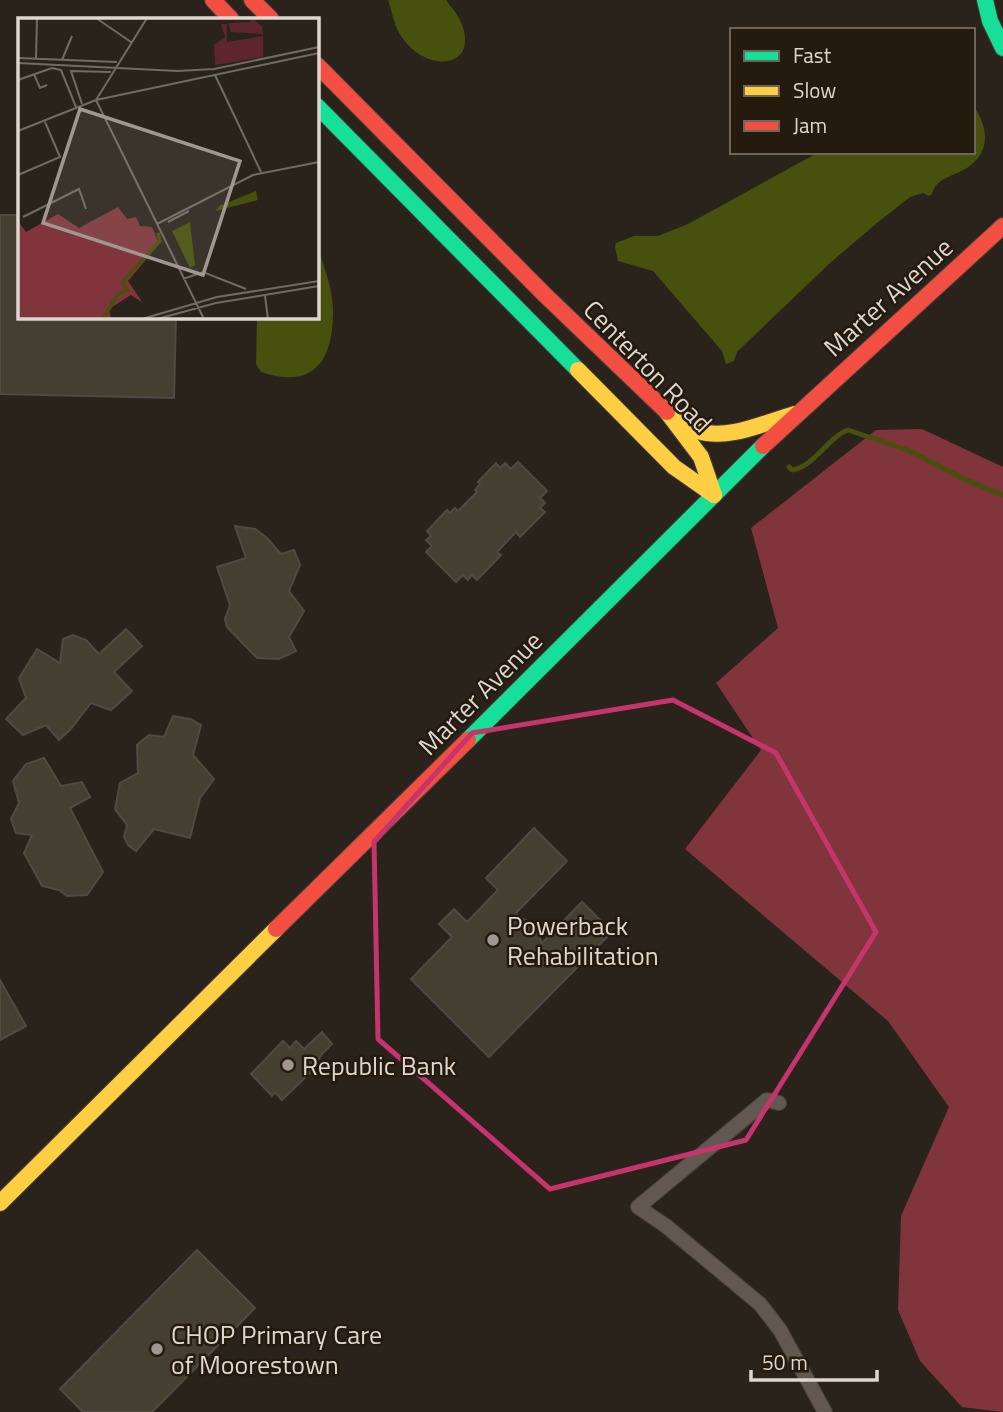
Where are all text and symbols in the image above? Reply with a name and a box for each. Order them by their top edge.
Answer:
inset map [18,18,318,318]
legend [730,28,975,154]
text: Fast [793,39,832,71]
text: Slow [793,74,836,106]
text: Jam [793,109,827,141]
street label: Marter Avenue [815,228,961,366]
street label: Centerton Road [575,291,721,441]
street label: Marter Avenue [409,622,551,764]
place label: Powerback Rehabilitation [507,906,659,975]
marker: Powerback Rehabilitation [485,932,501,948]
place label: Republic Bank [302,1046,456,1085]
marker: Republic Bank [280,1057,296,1073]
place label: CHOP Primary Care of Moorestown [171,1315,382,1384]
scale bar [751,1338,877,1382]
marker: CHOP Primary Care of Moorestown [149,1341,165,1357]
text: 50 m [762,1346,808,1378]

